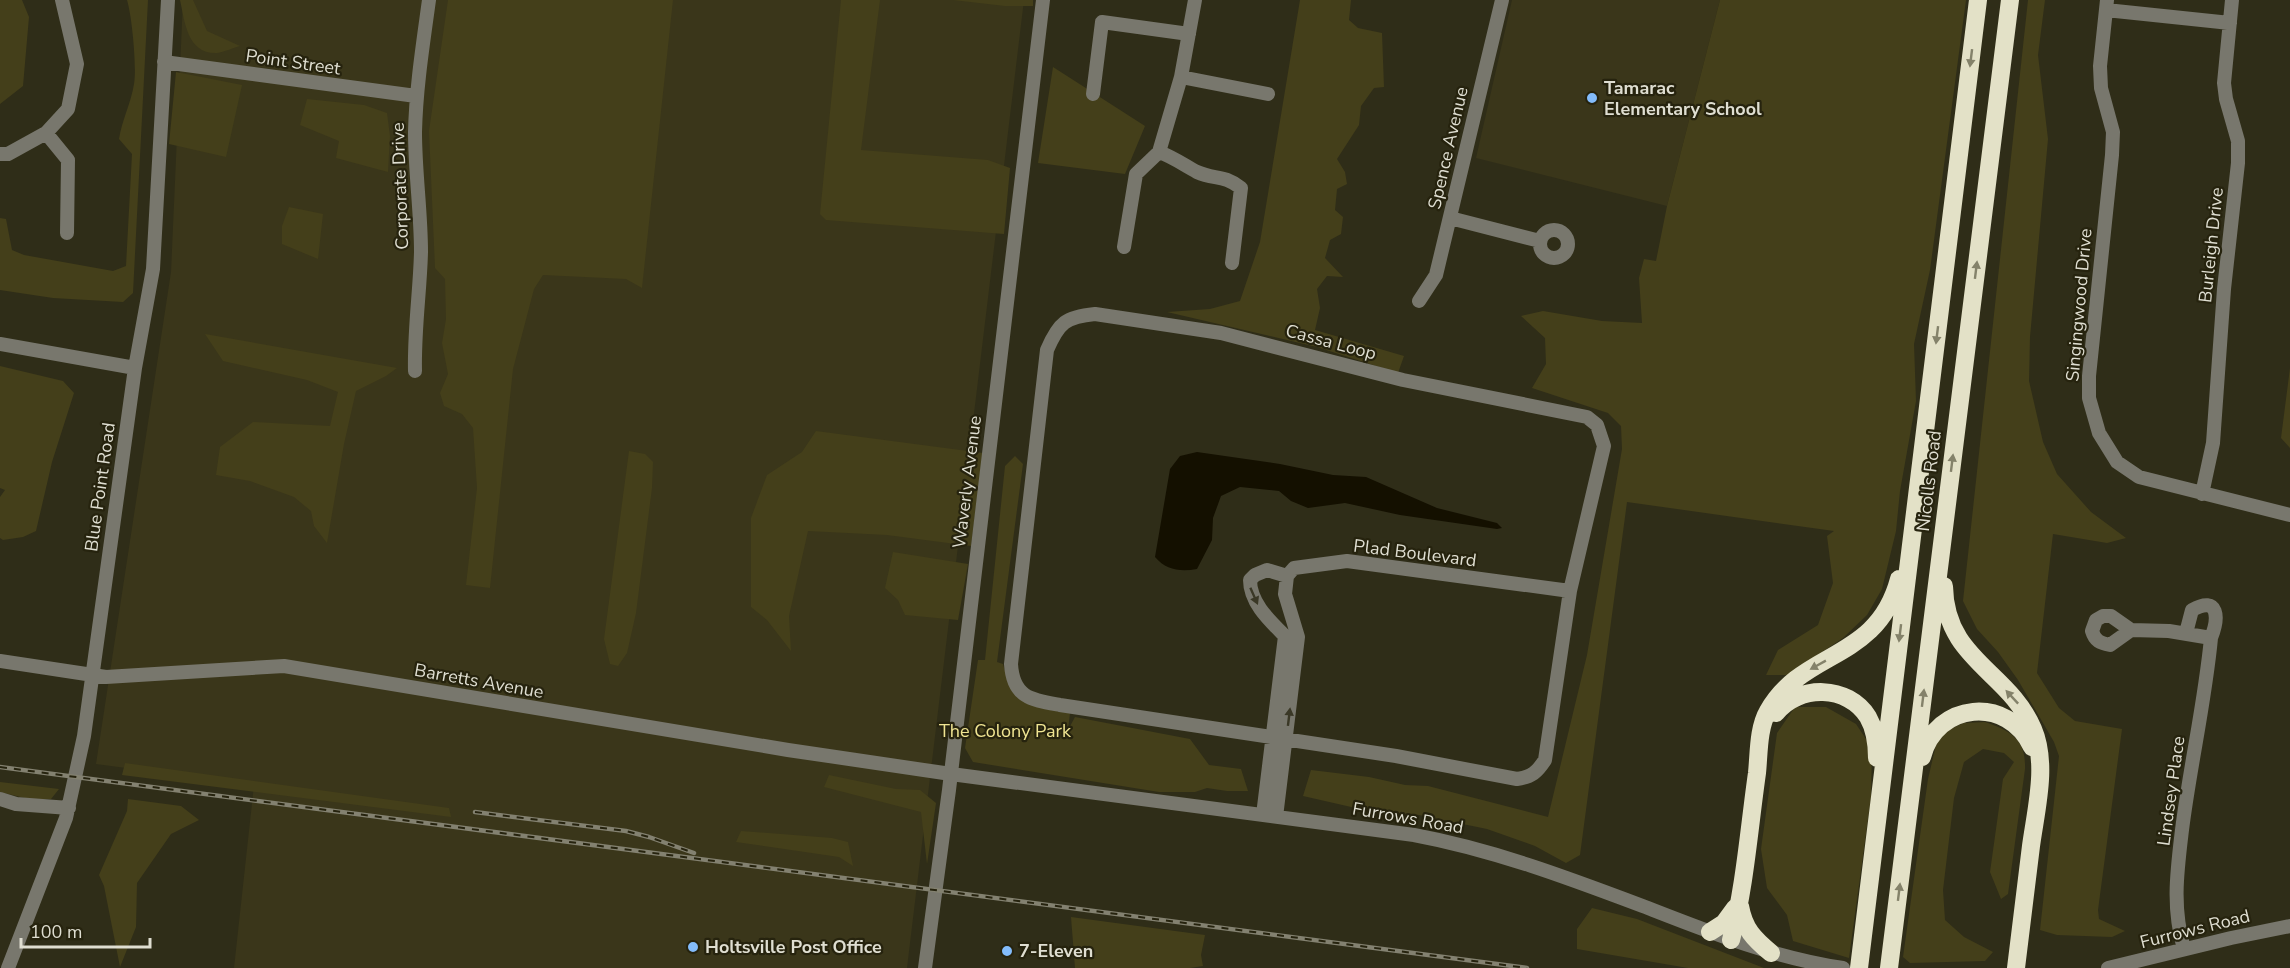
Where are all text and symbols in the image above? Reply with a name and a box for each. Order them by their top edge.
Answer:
street label: Point Street [244,43,343,81]
one-way arrow [1967,49,1976,68]
place label: Tamarac Elementary School [1604,76,1762,121]
street label: Spence Avenue [1422,84,1474,212]
marker: Tamarac Elementary School [1585,91,1599,105]
street label: Corporate Drive [386,122,414,250]
street label: Burleigh Drive [2193,186,2229,304]
street label: Singingwood Drive [2060,227,2098,383]
one-way arrow [1972,260,1981,279]
street label: Cassa Loop [1283,318,1379,366]
one-way arrow [1932,326,1942,345]
street label: Waverly Avenue [947,414,987,550]
street label: Blue Point Road [79,421,121,553]
street label: Nicolls Road [1911,429,1947,533]
one-way arrow [1947,454,1957,473]
street label: Plad Boulevard [1352,534,1478,572]
one-way arrow [1249,588,1259,606]
one-way arrow [1895,623,1905,642]
street label: Barretts Avenue [412,658,546,704]
one-way arrow [1809,660,1826,670]
one-way arrow [1918,689,1928,708]
one-way arrow [2005,690,2019,704]
one-way arrow [1284,707,1293,726]
park label: The Colony Park [939,719,1072,743]
street label: Lindsey Place [2151,735,2191,847]
street label: Furrows Road [1351,796,1465,840]
one-way arrow [1894,882,1903,901]
street label: Furrows Road [2138,904,2252,954]
scale bar [21,911,150,949]
text: 100 m [30,920,82,944]
place label: Holtsville Post Office [705,935,882,959]
place label: 7-Eleven [1019,939,1093,963]
marker: Holtsville Post Office [686,940,700,954]
marker: 7-Eleven [1000,944,1014,958]

